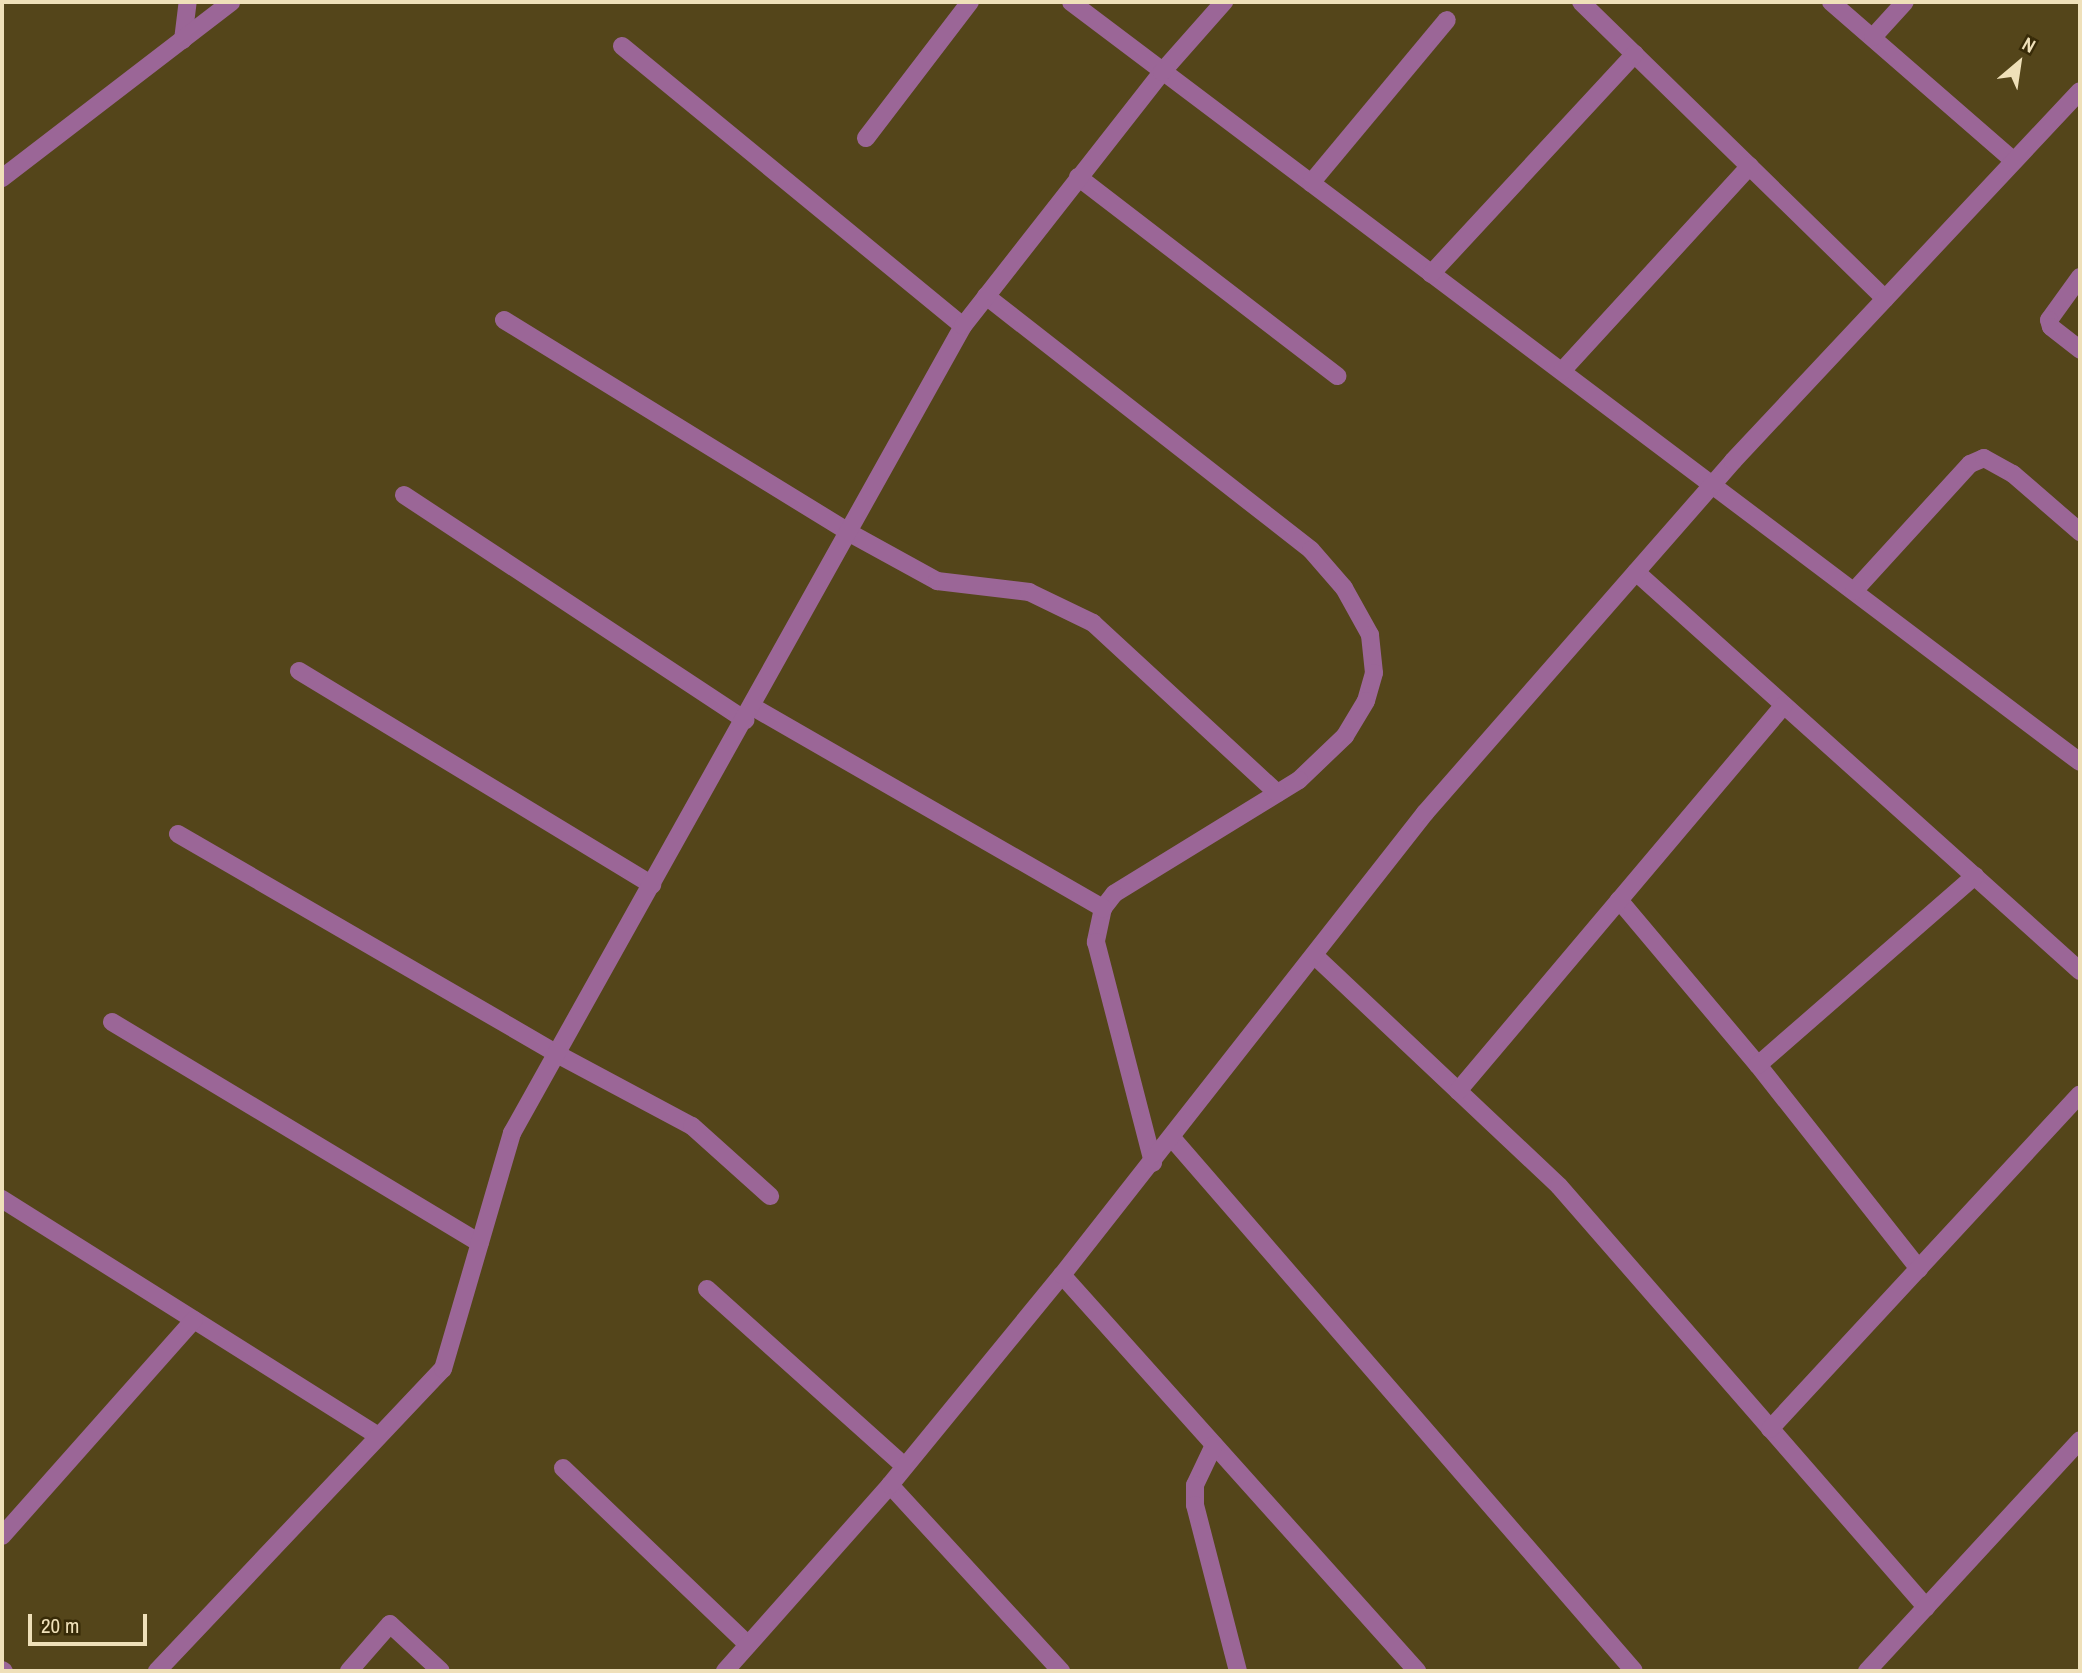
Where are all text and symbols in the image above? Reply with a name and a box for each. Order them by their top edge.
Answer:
north arrow [1984,28,2054,98]
text: N [2018,31,2040,59]
scale bar [32,1600,150,1644]
text: 20 m [41,1611,79,1640]

